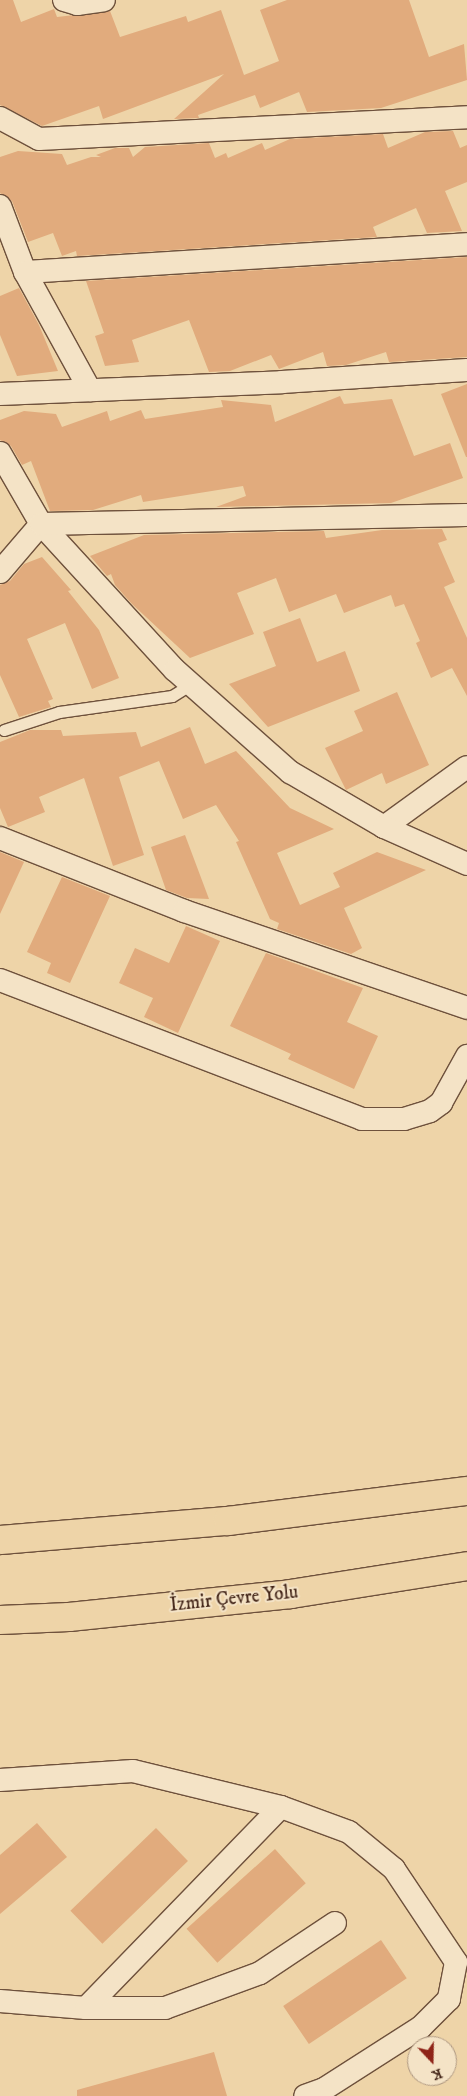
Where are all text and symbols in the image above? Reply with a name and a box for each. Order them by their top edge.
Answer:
street label: İzmir Çevre Yolu [169,1581,299,1617]
north arrow [407,2036,457,2086]
text: K [429,2064,445,2084]

